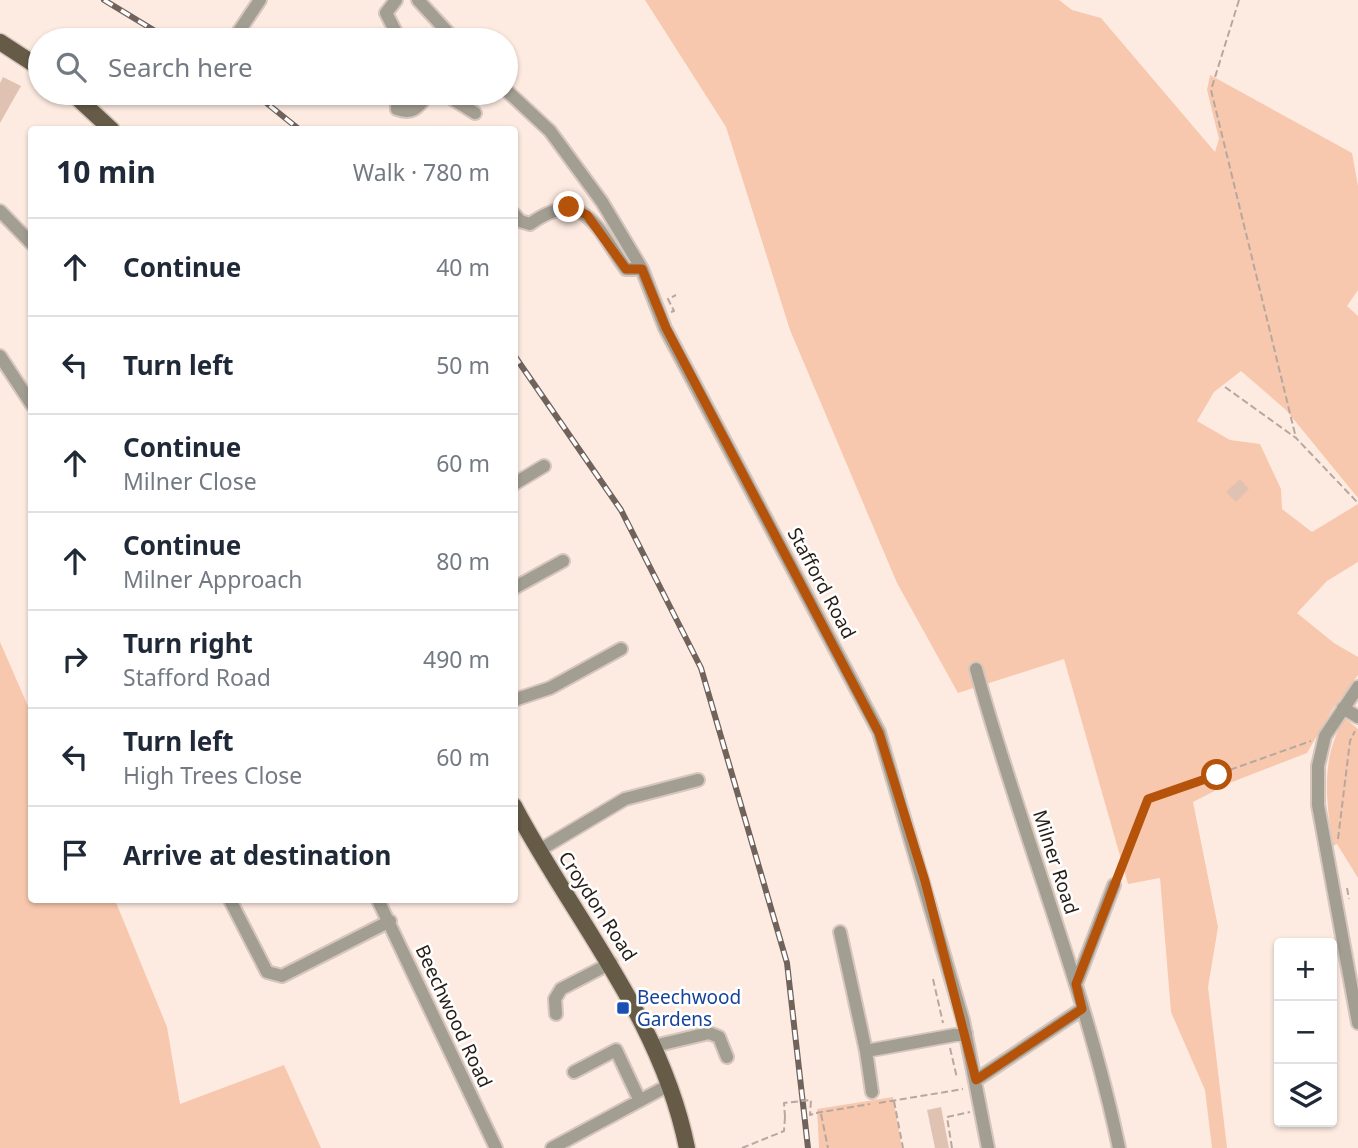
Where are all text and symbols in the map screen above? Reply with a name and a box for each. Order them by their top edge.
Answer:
search box [28,28,518,105]
icon: search [52,48,90,86]
text: Search here [108,49,253,85]
text: 10 min [56,151,156,192]
text: Walk · 780 m [353,156,490,188]
route end [553,191,584,222]
icon: ahead [56,248,94,286]
text: Continue [123,249,241,285]
text: 40 m [436,251,490,283]
icon: left [56,346,94,384]
text: Turn left [123,347,234,383]
text: 50 m [436,349,490,381]
text: Continue [123,429,241,465]
icon: ahead [56,444,94,482]
text: 60 m [436,447,490,479]
text: Milner Close [123,465,257,497]
street label: Stafford Road [782,523,862,643]
text: Continue [123,527,241,563]
icon: ahead [56,542,94,580]
text: 80 m [436,545,490,577]
text: Milner Approach [123,563,303,595]
text: Turn right [123,625,253,661]
icon: right [56,640,94,678]
text: 490 m [423,643,490,675]
text: Stafford Road [123,661,271,693]
text: Turn left [123,723,234,759]
icon: left [56,738,94,776]
text: 60 m [436,741,490,773]
text: High Trees Close [123,759,302,791]
route start [1201,759,1232,790]
street label: Milner Road [1027,807,1085,917]
icon: arrive [56,836,94,874]
text: Arrive at destination [123,837,392,873]
street label: Croydon Road [553,846,643,966]
map controls [1274,938,1337,1127]
button: + [1274,938,1337,1001]
street label: Beechwood Road [409,940,499,1092]
place label: Beechwood Gardens [637,984,741,1032]
marker: Beechwood Gardens [615,1000,631,1016]
button: − [1274,1001,1337,1064]
button: layers [1274,1064,1337,1127]

